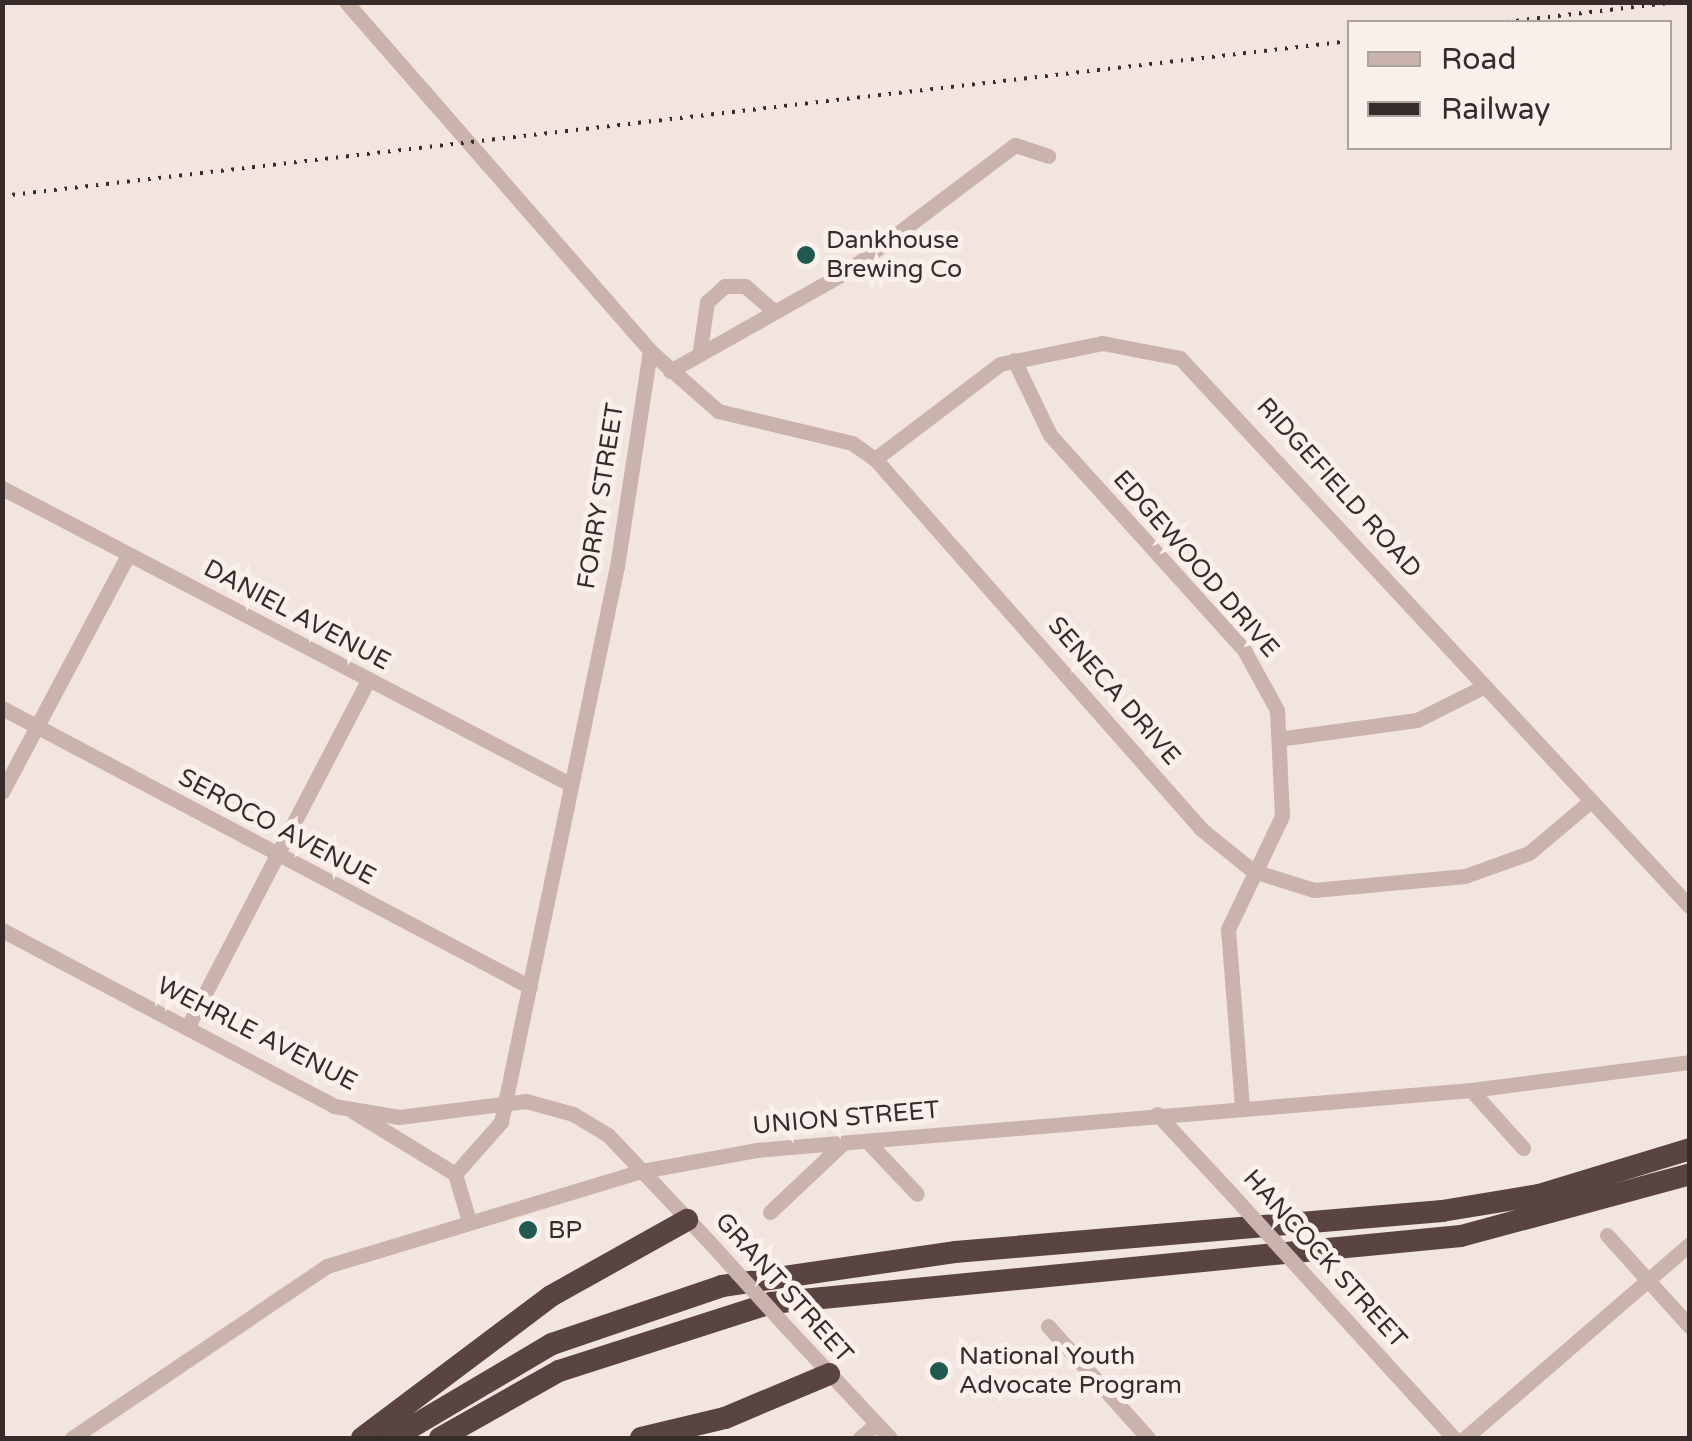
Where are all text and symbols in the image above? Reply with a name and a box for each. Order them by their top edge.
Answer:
legend [1347,20,1672,150]
text: Road [1441,41,1516,78]
text: Railway [1441,91,1550,128]
place label: Dankhouse Brewing Co [826,226,962,285]
marker: Dankhouse Brewing Co [795,244,817,266]
street label: RIDGEFIELD ROAD [1250,392,1428,584]
street label: FORRY STREET [572,401,630,591]
street label: EDGEWOOD DRIVE [1107,464,1285,664]
street label: DANIEL AVENUE [199,553,395,677]
street label: SENECA DRIVE [1041,611,1187,771]
street label: SEROCO AVENUE [173,762,381,892]
street label: WEHRLE AVENUE [152,971,362,1097]
street label: UNION STREET [751,1095,941,1141]
street label: HANCOCK STREET [1237,1163,1413,1355]
street label: GRANT STREET [709,1207,859,1369]
place label: BP [548,1215,582,1245]
marker: BP [517,1219,539,1241]
place label: National Youth Advocate Program [959,1342,1182,1401]
marker: National Youth Advocate Program [928,1360,950,1382]

